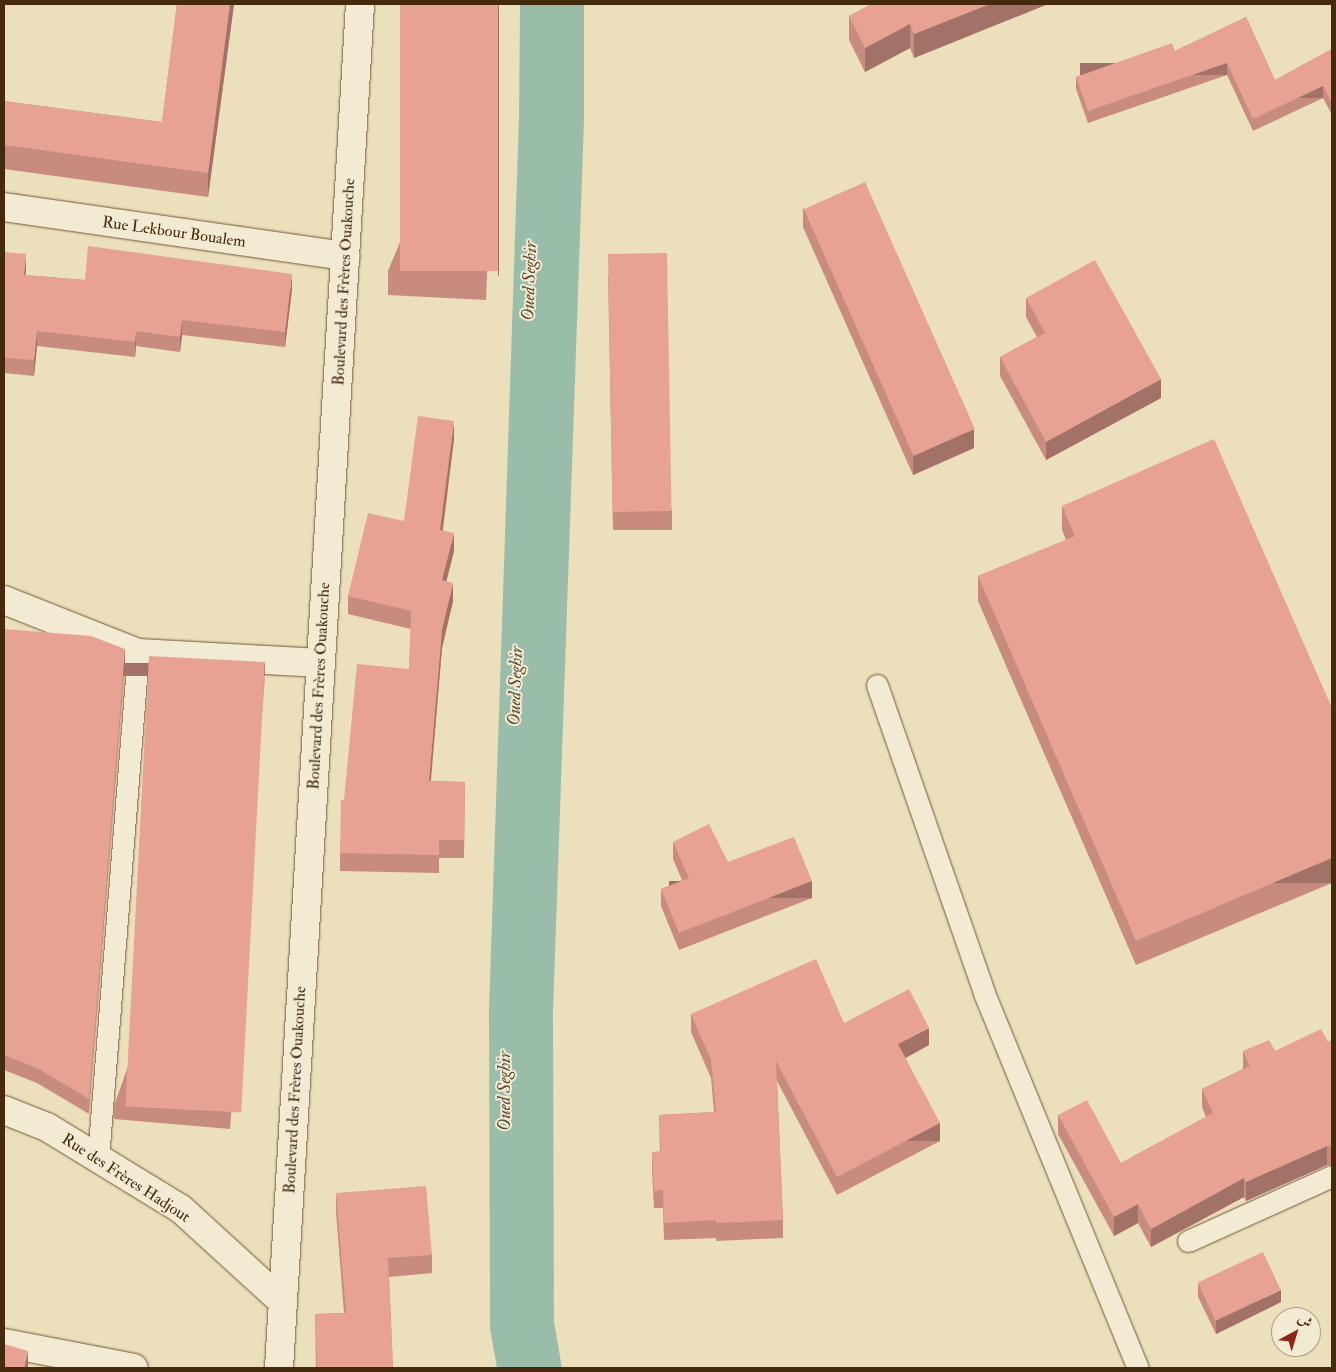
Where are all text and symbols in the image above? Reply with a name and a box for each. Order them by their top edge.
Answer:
street label: Boulevard des Frères Ouakouche [329,178,359,386]
street label: Rue Lekbour Boualem [101,212,247,252]
water label: Oued Seghir [518,241,542,321]
street label: Boulevard des Frères Ouakouche [304,582,334,790]
water label: Oued Seghir [504,646,528,726]
street label: Boulevard des Frères Ouakouche [280,986,310,1194]
water label: Oued Seghir [494,1051,516,1131]
street label: Rue des Frères Hadjout [58,1129,194,1227]
north arrow [1271,1307,1321,1357]
text: ش [1294,1310,1316,1332]

